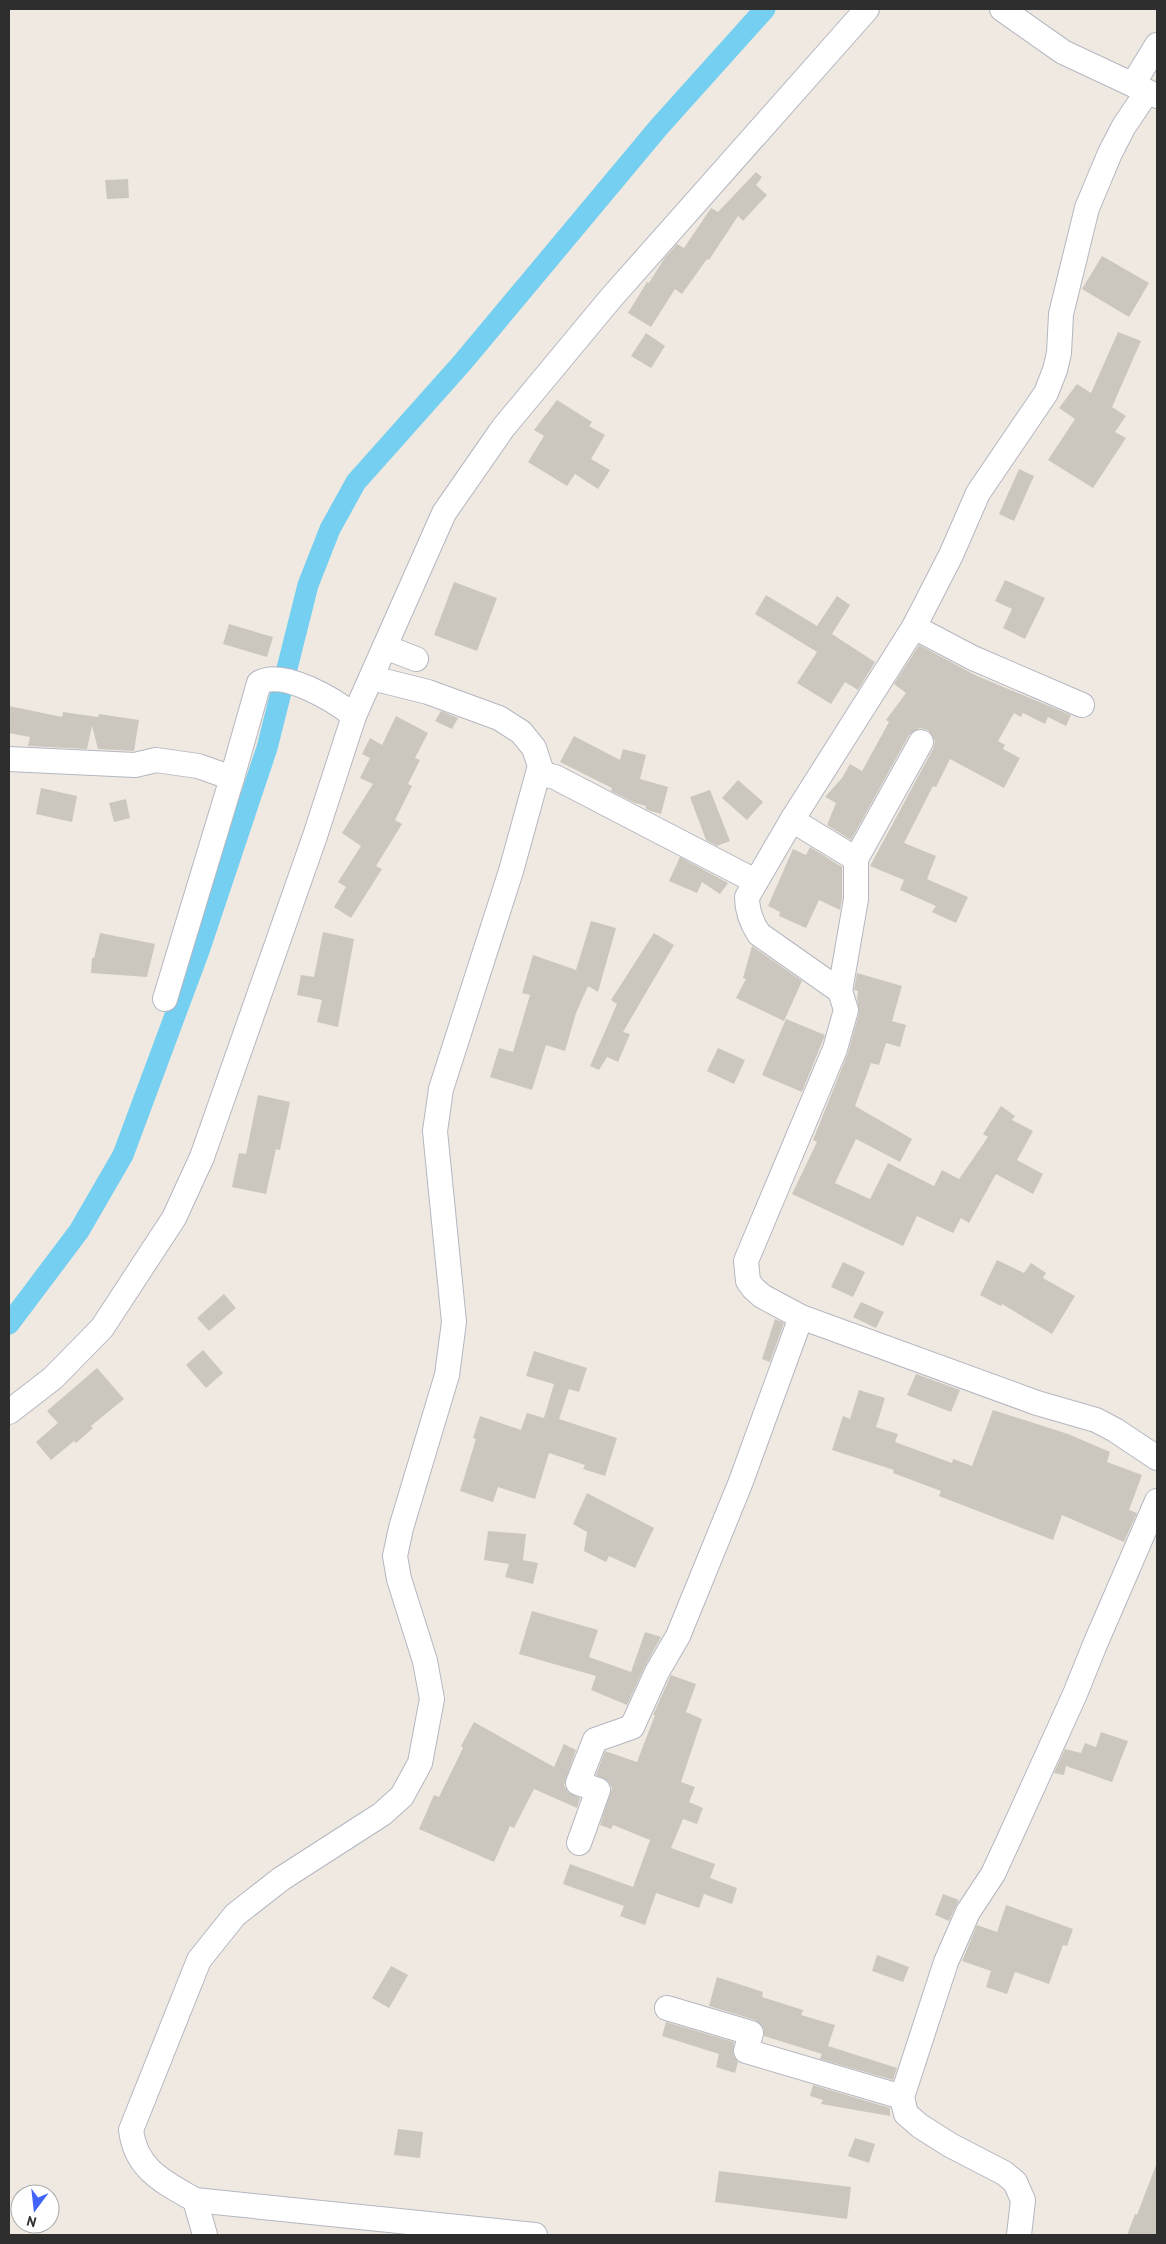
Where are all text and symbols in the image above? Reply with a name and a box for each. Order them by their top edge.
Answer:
north arrow [10,2184,60,2234]
text: N [25,2212,38,2231]

